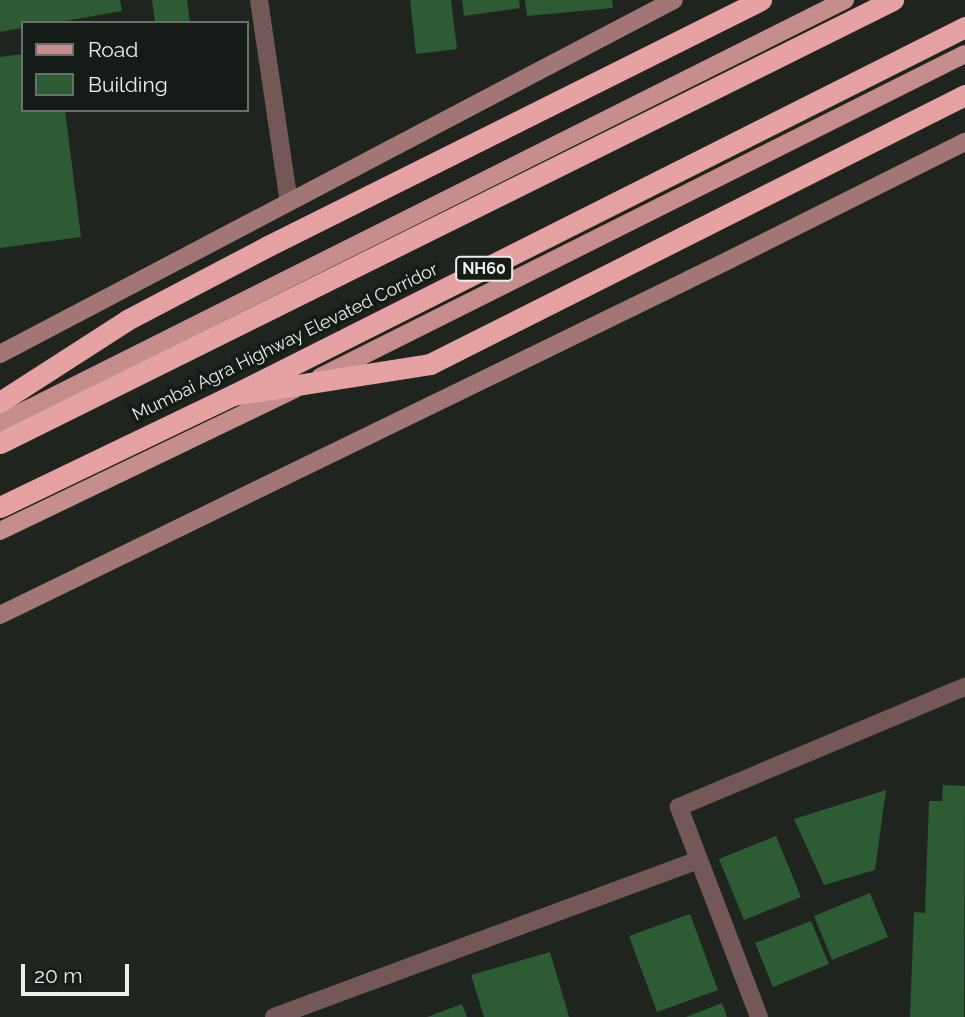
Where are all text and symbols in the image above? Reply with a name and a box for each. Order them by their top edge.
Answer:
legend [21,21,248,112]
text: Road [88,37,138,62]
text: Building [88,72,168,97]
road number: NH60 [454,256,514,282]
street label: Mumbai Agra Highway Elevated Corridor [128,258,442,426]
scale bar [24,950,133,994]
text: 20 m [34,963,82,988]

